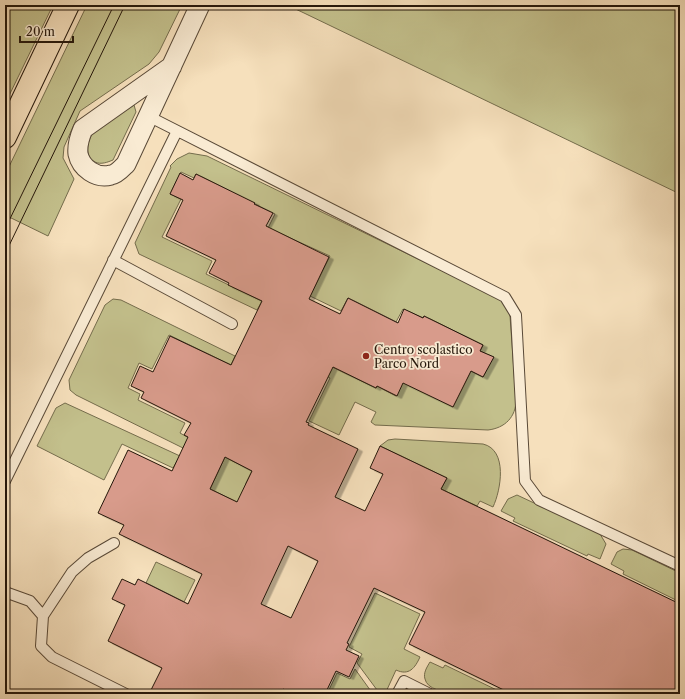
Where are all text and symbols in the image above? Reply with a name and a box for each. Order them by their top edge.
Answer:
scale bar [20,18,73,44]
text: 20 m [26,24,55,39]
place label: Centro scolastico Parco Nord [374,342,473,371]
marker: Centro scolastico Parco Nord [361,351,371,361]

